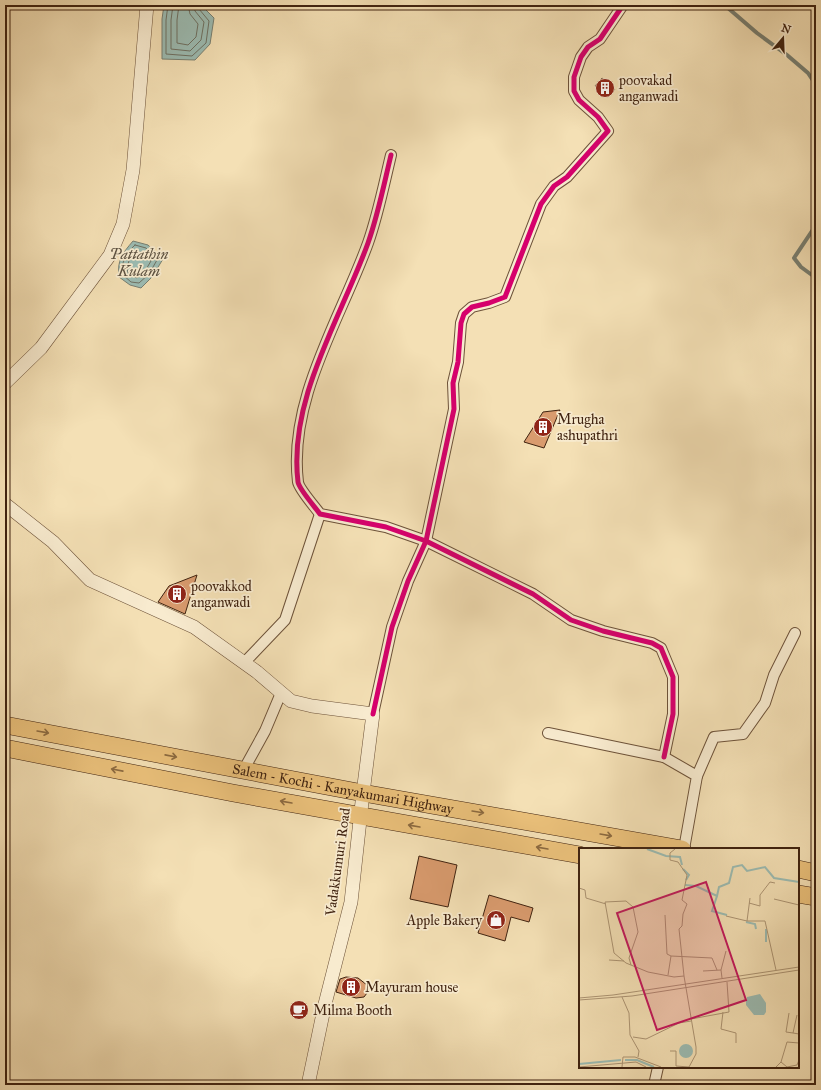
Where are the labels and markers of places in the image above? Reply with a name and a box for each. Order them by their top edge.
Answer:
place label: poovakad anganwadi [618,72,678,105]
building icon: poovakad anganwadi [594,77,616,99]
place label: Mrugha ashupathri [557,411,618,444]
building icon: Mrugha ashupathri [532,416,554,438]
place label: poovakkod anganwadi [190,578,252,611]
building icon: poovakkod anganwadi [166,583,188,605]
shop icon: Apple Bakery [485,909,507,931]
place label: Apple Bakery [406,912,482,929]
building icon: Mayuram house [340,976,362,998]
place label: Mayuram house [365,979,459,996]
cafe icon: Milma Booth [288,999,310,1021]
place label: Milma Booth [313,1002,392,1019]

